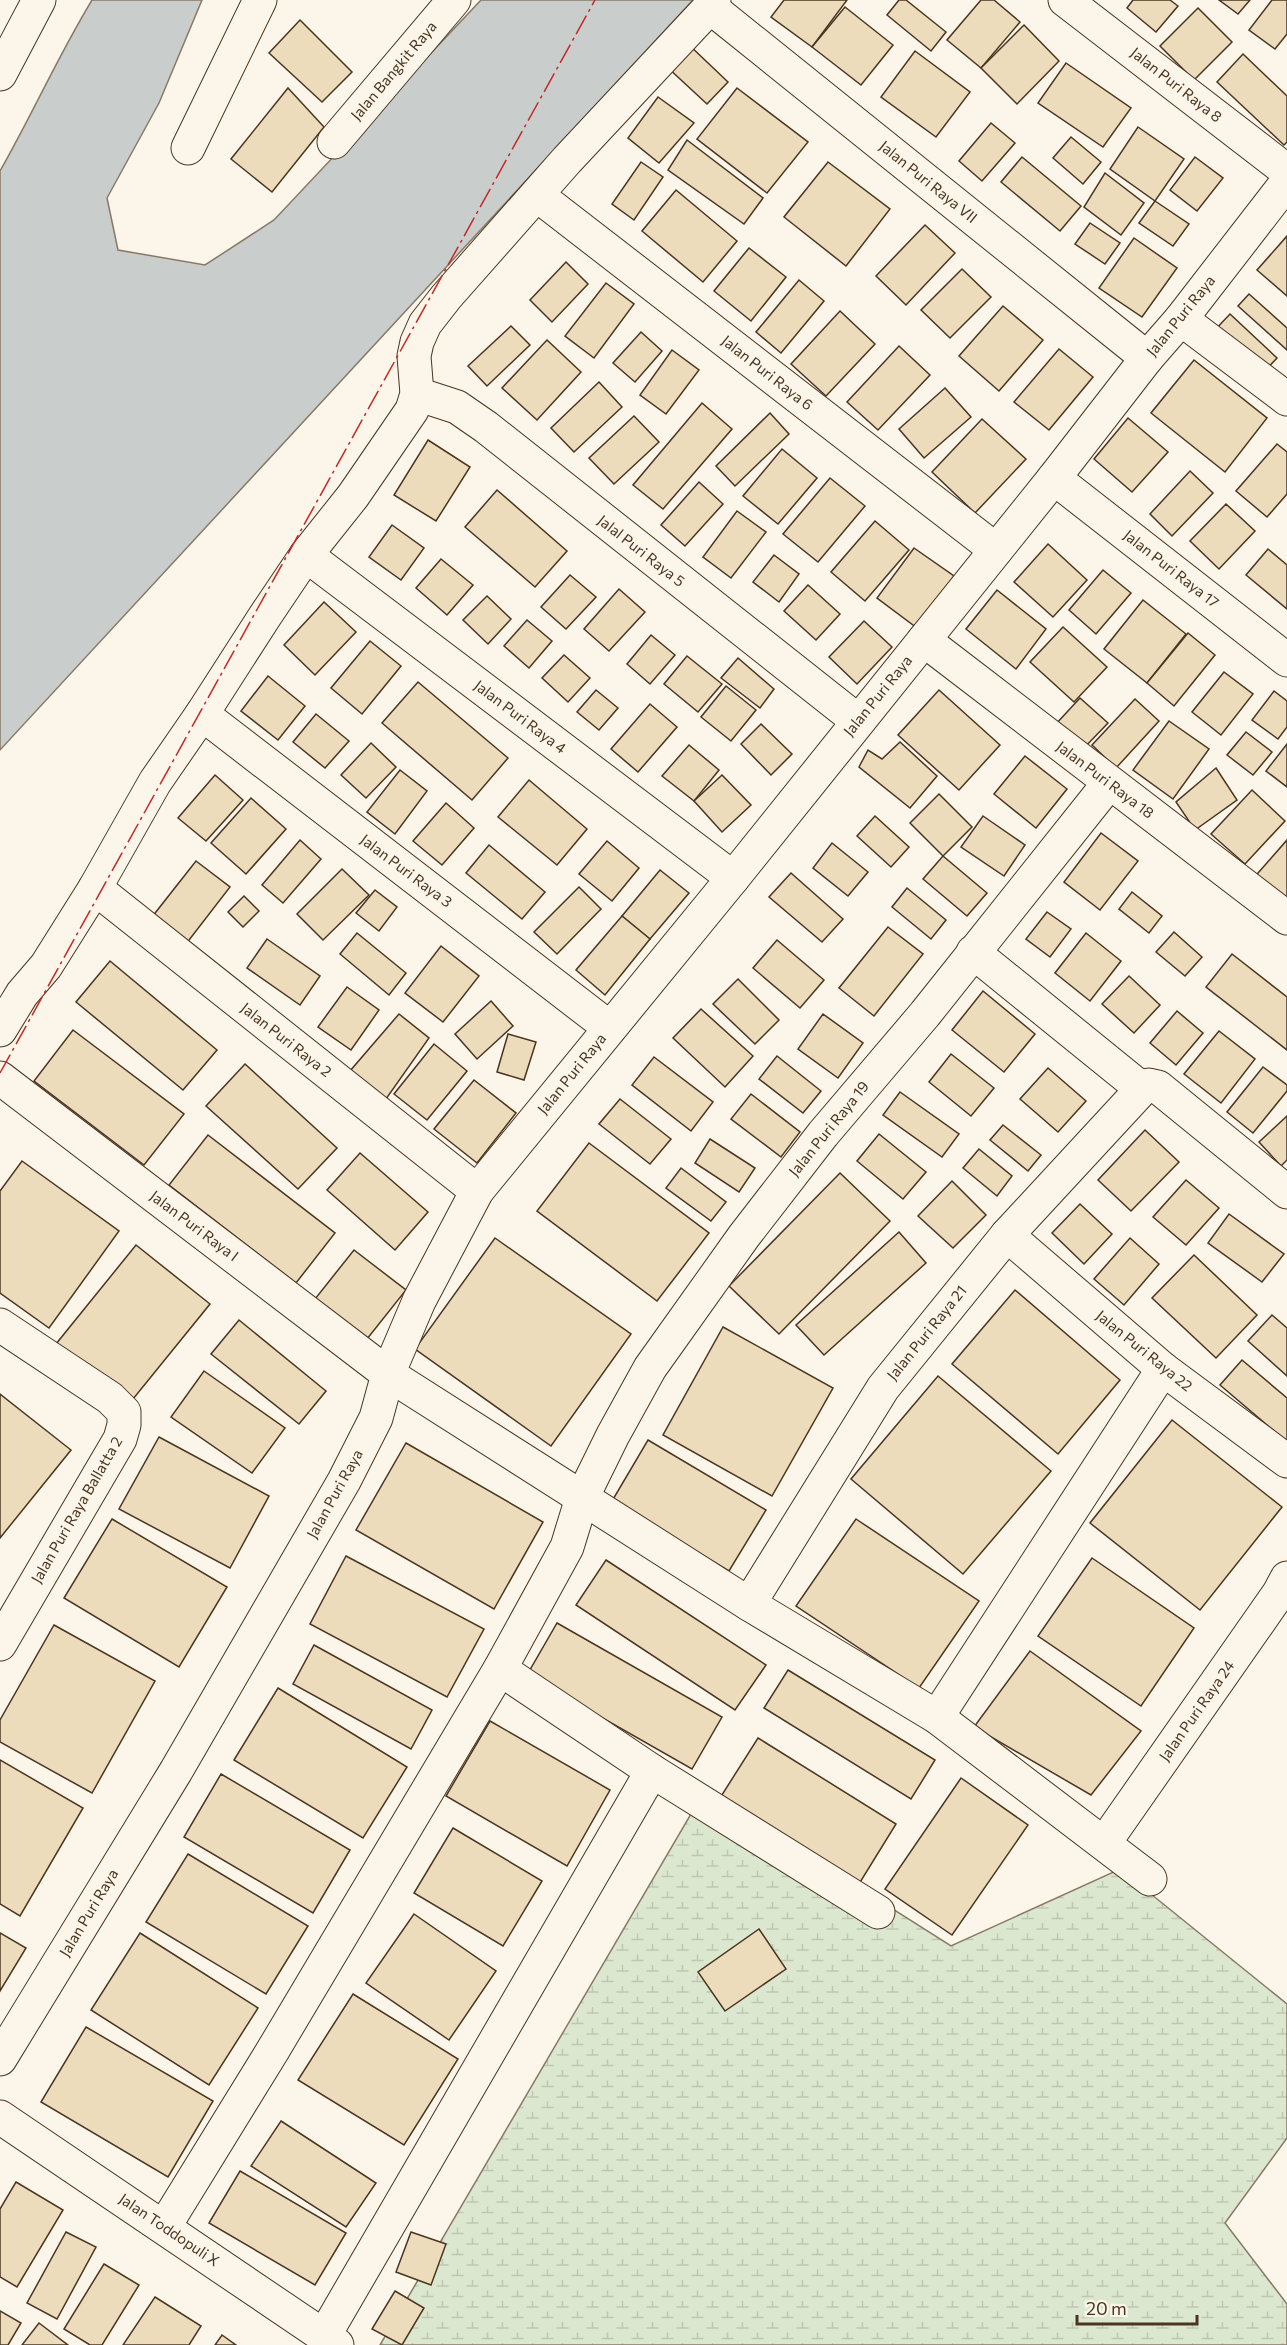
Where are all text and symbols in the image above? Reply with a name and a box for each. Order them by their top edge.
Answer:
street label: Jalan Bangkit Raya [347,17,440,124]
street label: Jalan Puri Raya 8 [1127,43,1226,125]
street label: Jalan Puri Raya VII [876,136,981,226]
street label: Jalan Puri Raya [1142,271,1218,359]
street label: Jalan Puri Raya 6 [718,331,817,413]
street label: Jalal Puri Raya 5 [594,511,689,590]
street label: Jalan Puri Raya 17 [1120,525,1223,611]
street label: Jalan Puri Raya [839,651,915,739]
street label: Jalan Puri Raya 4 [471,676,570,757]
street label: Jalan Puri Raya 18 [1053,737,1158,822]
street label: Jalan Puri Raya 3 [357,830,456,911]
street label: Jalan Puri Raya 2 [238,998,336,1080]
street label: Jalan Puri Raya [533,1029,609,1117]
street label: Jalan Puri Raya 19 [784,1077,872,1180]
street label: Jalan Puri Raya I [147,1186,242,1264]
street label: Jalan Puri Raya 21 [883,1281,970,1383]
street label: Jalan Puri Raya 22 [1093,1306,1196,1395]
street label: Jalan Puri Raya Ballatta 2 [27,1433,125,1586]
street label: Jalan Puri Raya [302,1446,366,1541]
street label: Jalan Puri Raya 24 [1155,1657,1238,1764]
street label: Jalan Puri Raya [55,1865,121,1960]
street label: Jalan Toddopuli X [116,2189,223,2269]
scale bar [1077,2288,1197,2326]
text: 20 m [1086,2297,1127,2319]

